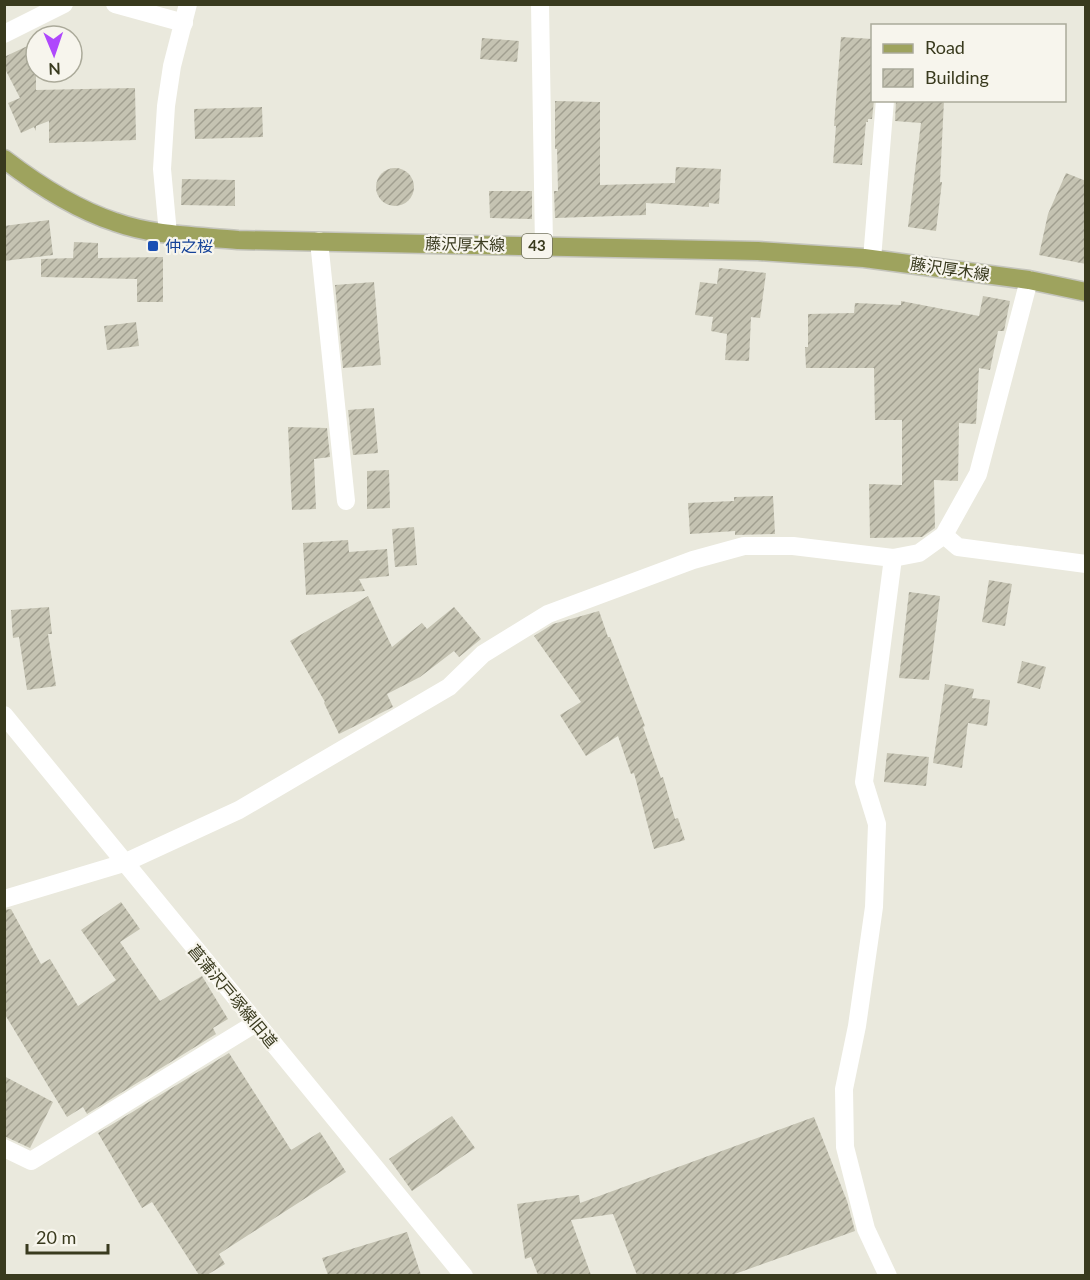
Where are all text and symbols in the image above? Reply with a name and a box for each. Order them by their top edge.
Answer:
north arrow [24,24,84,84]
legend [871,24,1066,102]
text: Road [925,36,965,58]
text: N [48,60,61,79]
text: Building [925,66,989,88]
street label: 藤沢厚木線 [425,233,505,254]
road number: 43 [522,234,552,258]
place label: 仲之桜 [165,236,213,255]
marker: 仲之桜 [146,239,160,253]
street label: 藤沢厚木線 [909,254,991,283]
street label: 菖蒲沢戸塚線旧道 [185,941,282,1051]
scale bar [27,1217,108,1255]
text: 20 m [36,1226,76,1248]

